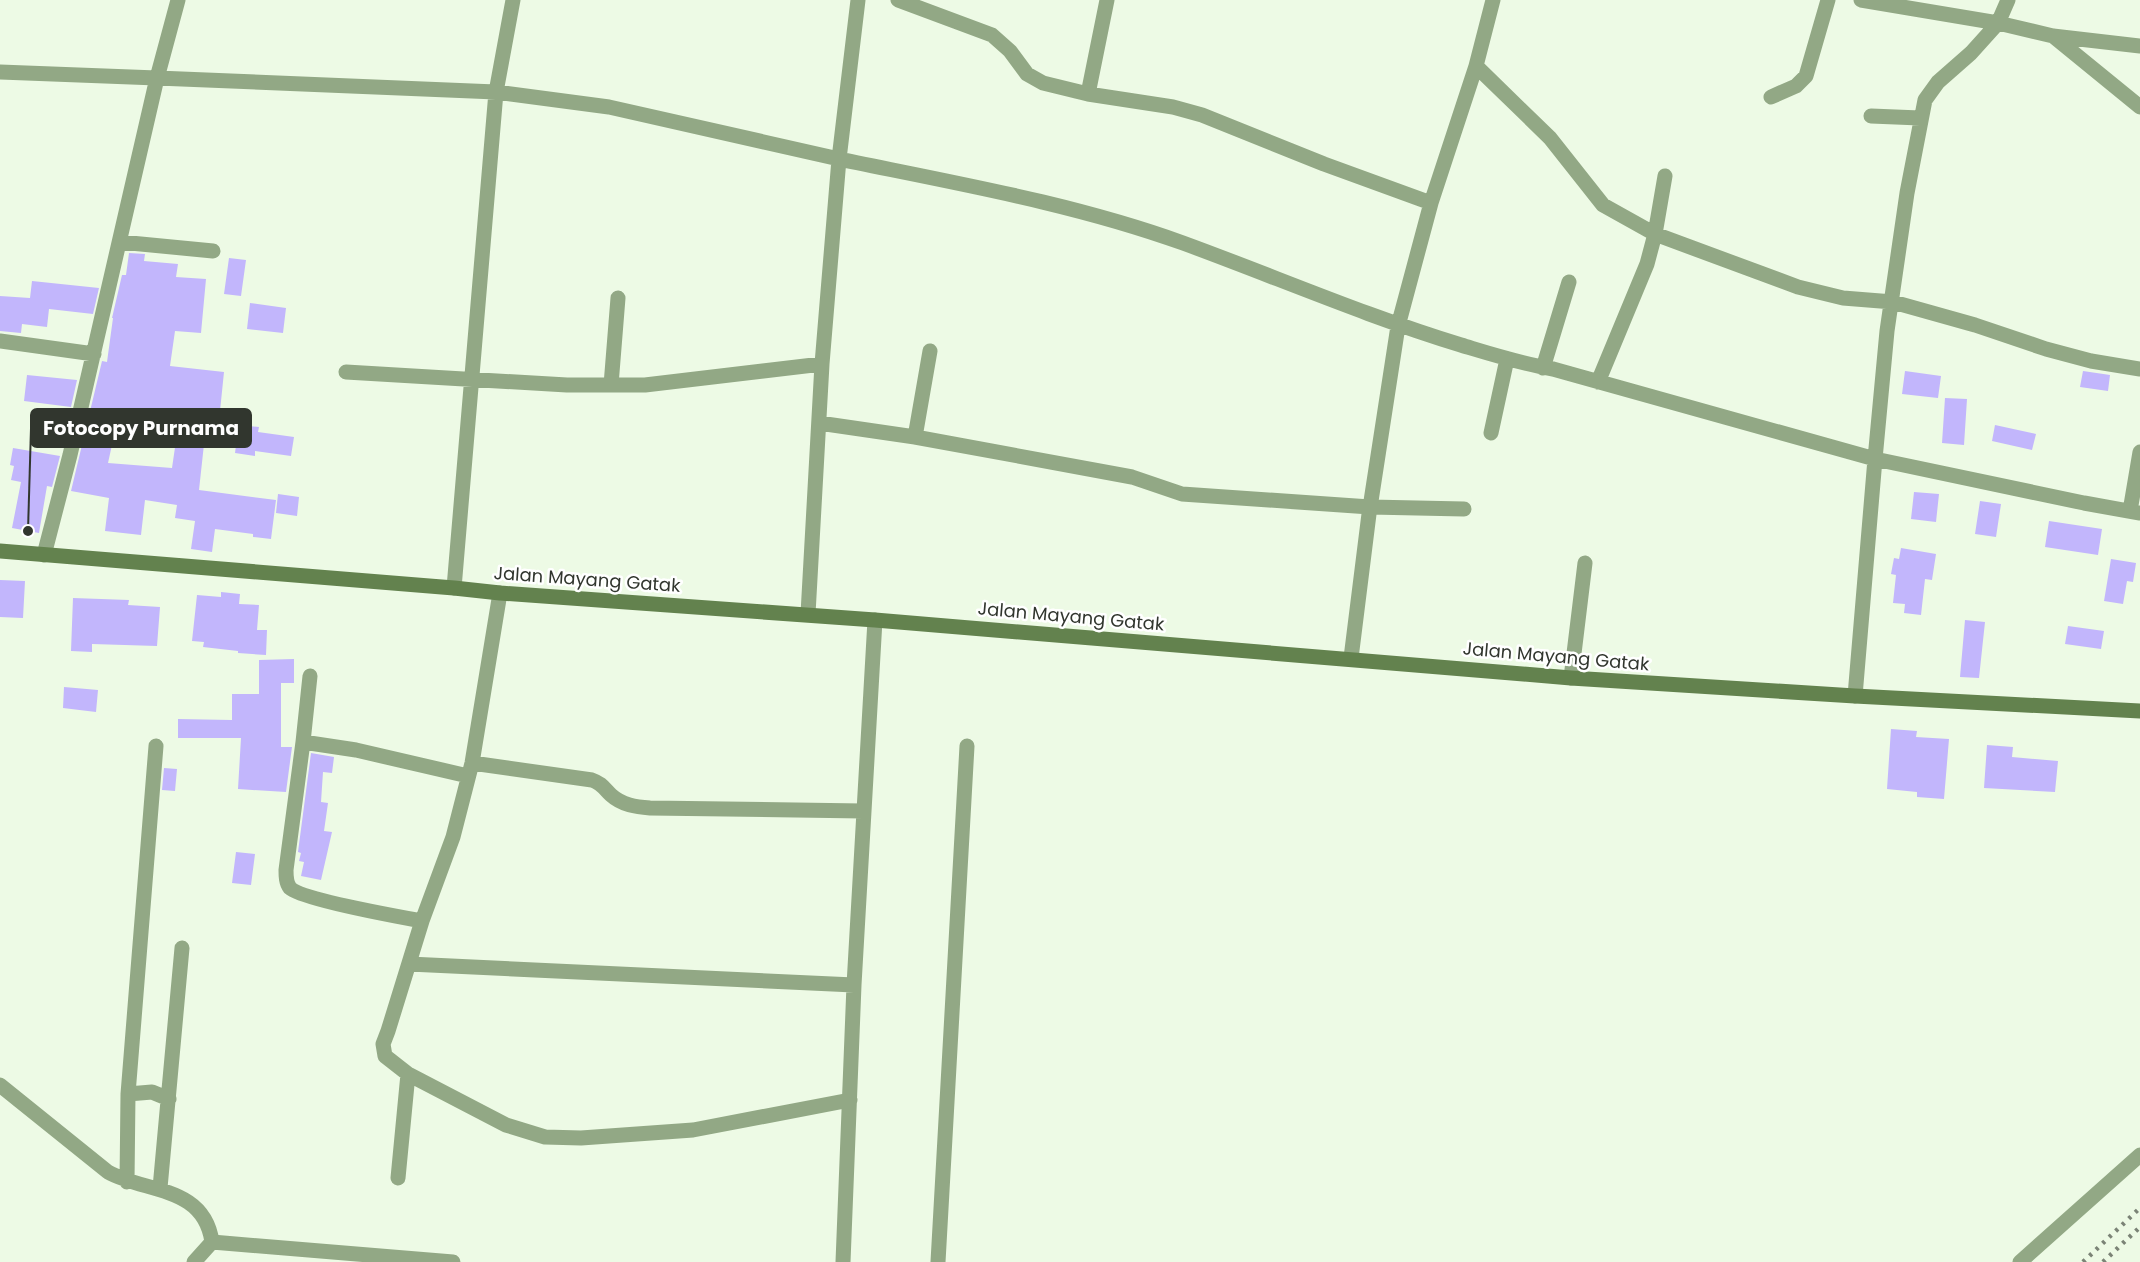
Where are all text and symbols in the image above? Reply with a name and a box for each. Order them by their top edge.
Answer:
callout: Fotocopy Purnama [31,409,251,447]
text: Fotocopy Purnama [43,414,239,442]
street label: Jalan Mayang Gatak [493,560,682,598]
street label: Jalan Mayang Gatak [977,595,1166,637]
street label: Jalan Mayang Gatak [1462,635,1651,677]

